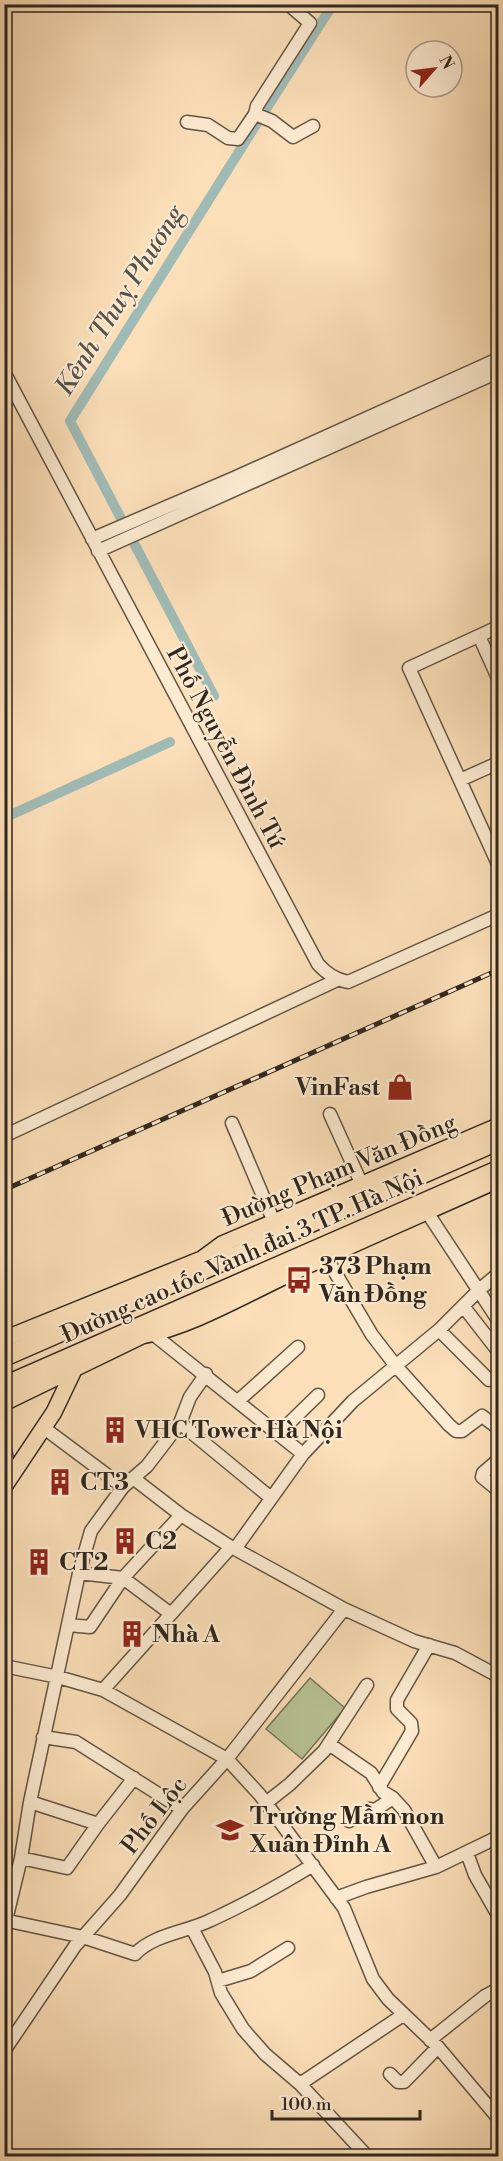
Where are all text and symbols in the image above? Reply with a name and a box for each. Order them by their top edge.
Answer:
north arrow [404,39,464,99]
text: N [435,52,458,73]
water label: Kênh Thuỵ Phương [48,198,192,402]
street label: Phố Nguyễn Đình Tứ [159,641,291,854]
shop icon: VinFast [385,1072,415,1102]
place label: VinFast [295,1073,380,1103]
street label: Đường Phạm Văn Đồng [218,1108,462,1234]
street label: Đường cao tốc Vành đai 3 TP. Hà Nội [57,1163,428,1351]
place label: 373 Phạm Văn Đồng [318,1252,432,1310]
bus stop icon: 373 Phạm Văn Đồng [284,1265,314,1295]
building icon: VHC Tower Hà Nội [100,1415,130,1445]
place label: VHC Tower Hà Nội [134,1416,343,1446]
building icon: CT3 [45,1467,75,1497]
place label: CT3 [80,1468,129,1498]
building icon: C2 [110,1526,140,1556]
place label: C2 [145,1527,177,1557]
building icon: CT2 [24,1547,54,1577]
place label: CT2 [59,1548,108,1578]
building icon: Nhà A [117,1619,147,1649]
place label: Nhà A [152,1620,221,1650]
street label: Phố Lộc [115,1771,195,1861]
place label: Trường Mầm non Xuân Đỉnh A [249,1802,445,1860]
school or university icon: Trường Mầm non Xuân Đỉnh A [215,1815,245,1845]
scale bar [272,2083,420,2121]
text: 100 m [281,2093,332,2116]

